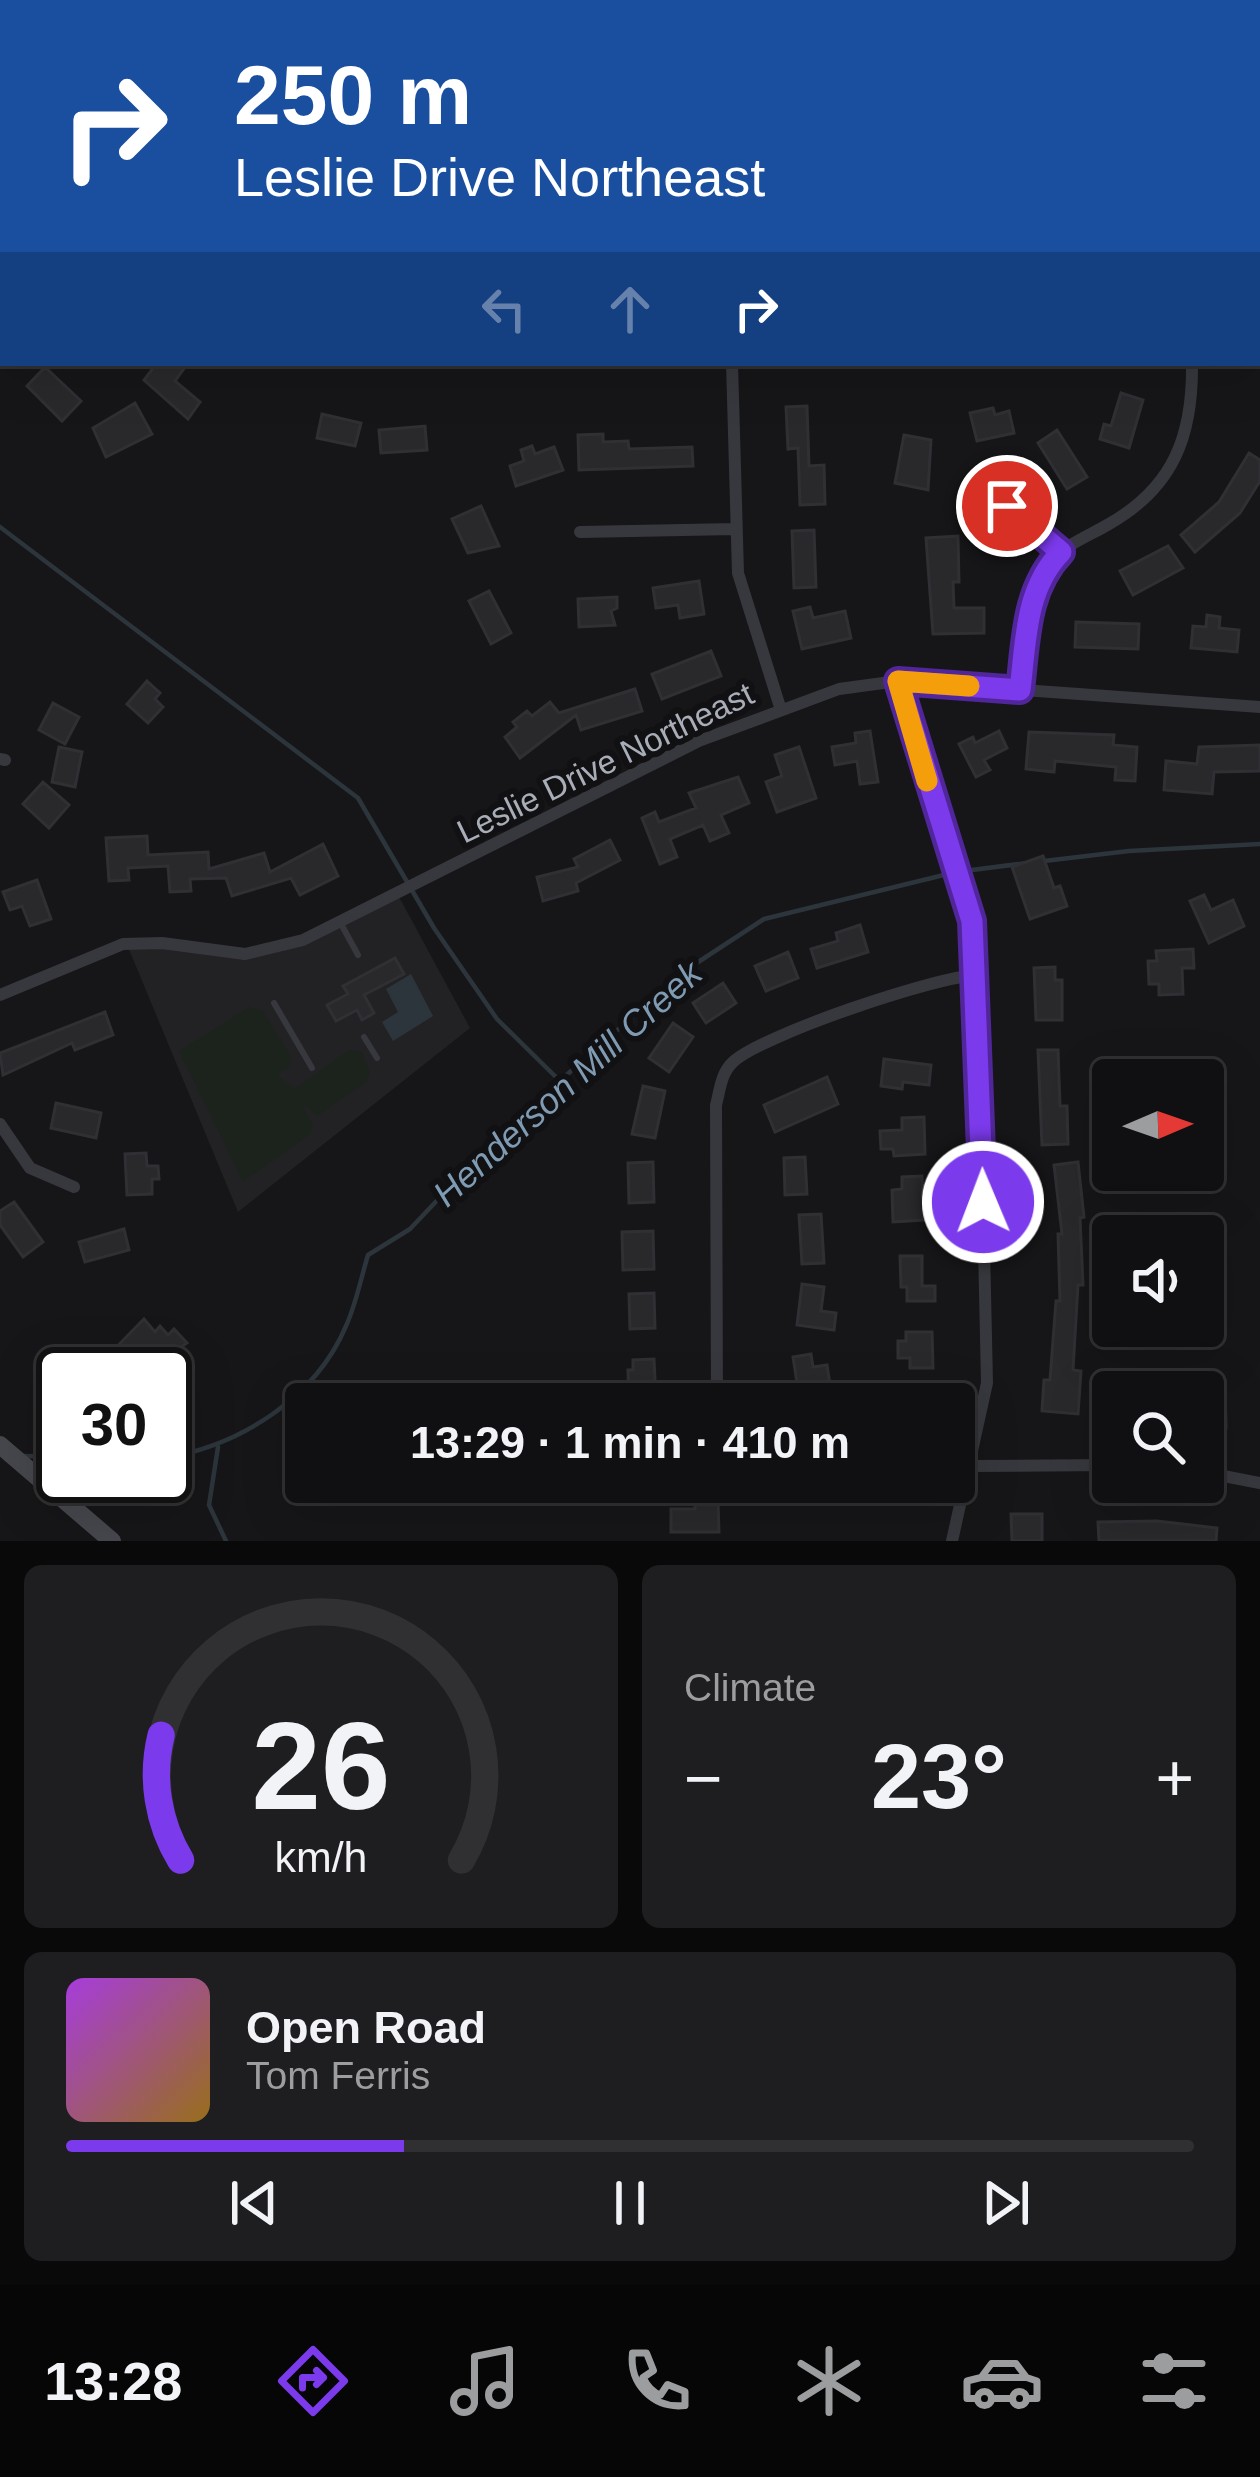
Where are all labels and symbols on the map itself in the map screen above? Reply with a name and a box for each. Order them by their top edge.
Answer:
pin [956,455,1058,557]
street label: Leslie Drive Northeast [451,675,759,850]
water label: Henderson Mill Creek [425,951,711,1214]
north arrow [1092,1059,1224,1191]
position arrow [920,1139,1046,1265]
speed limit sign: 30 [36,1347,192,1503]

